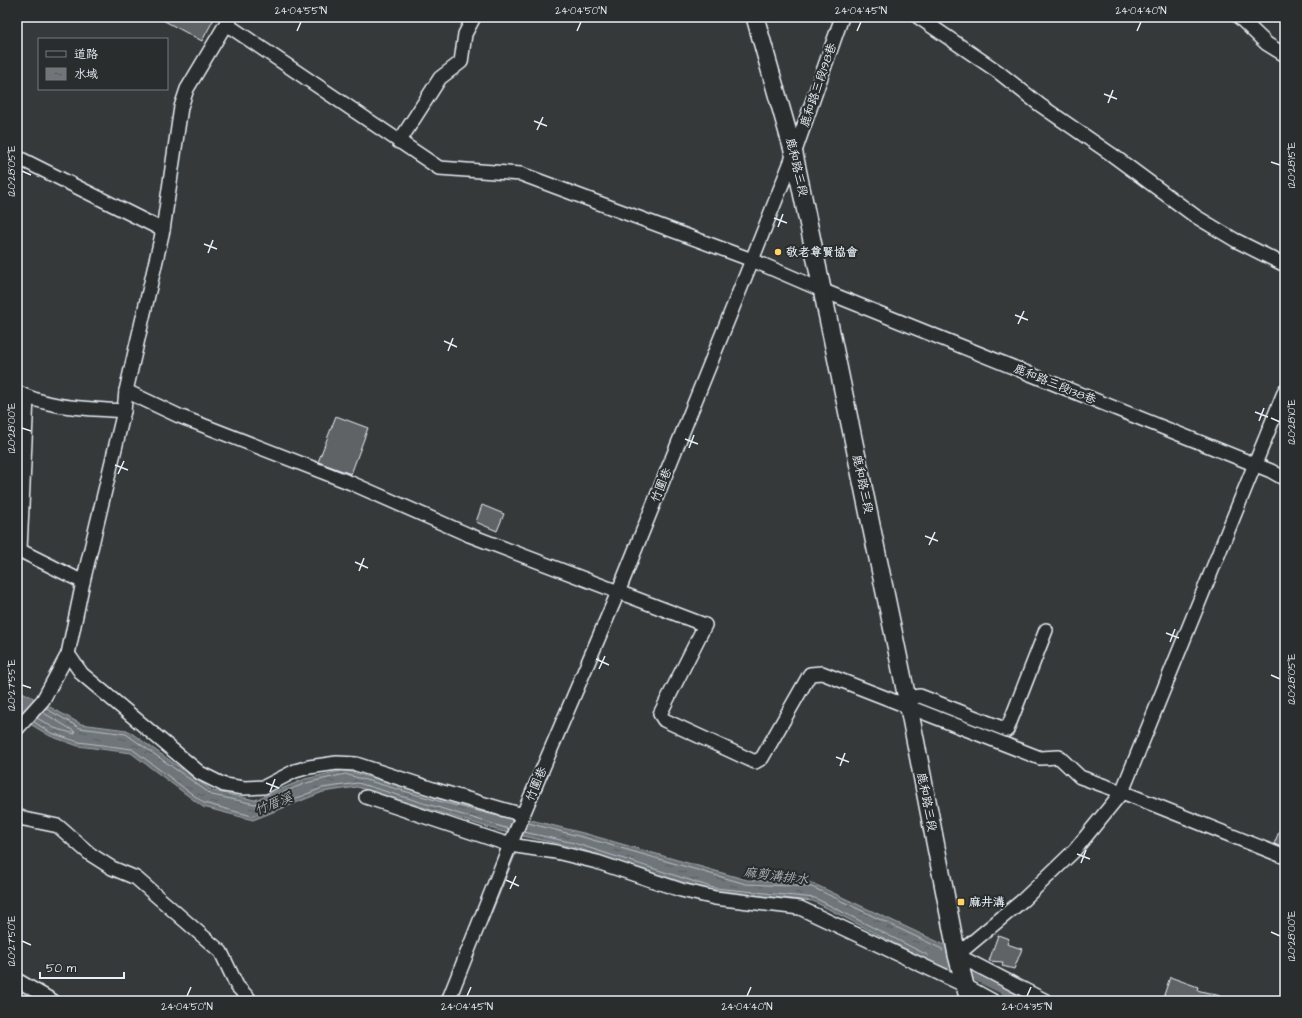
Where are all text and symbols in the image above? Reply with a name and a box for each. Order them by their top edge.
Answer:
text: 24°04'55"N [275,4,327,18]
text: 24°04'50"N [555,4,607,18]
text: 24°04'45"N [835,4,887,18]
text: 24°04'40"N [1115,4,1167,18]
legend [38,38,168,90]
street label: 鹿和路三段198巷 [796,41,841,130]
text: 道路 [74,46,98,63]
text: 水域 [74,66,98,83]
street label: 鹿和路三段 [781,136,812,198]
text: 120°28'15"E [1285,142,1299,188]
text: 120°28'05"E [5,145,19,197]
place label: 敬老尊賢協會 [786,244,858,261]
marker: 敬老尊賢協會 [773,247,783,257]
street label: 鹿和路三段138巷 [1011,360,1099,409]
text: 120°28'10"E [1285,399,1299,445]
text: 120°28'00"E [5,403,19,453]
street label: 鹿和路三段 [848,453,877,515]
street label: 竹圍巷 [647,465,676,505]
text: 120°28'05"E [1285,653,1299,705]
text: 120°27'55"E [5,659,19,711]
street label: 竹圍巷 [522,764,551,804]
street label: 鹿和路三段 [912,771,941,833]
water label: 竹厝溪 [252,788,296,820]
water label: 麻剪溝排水 [743,863,810,889]
place label: 麻井溝 [969,894,1005,911]
marker: 麻井溝 [956,897,966,907]
text: 120°28'00"E [1285,911,1299,961]
text: 120°27'50"E [5,916,19,966]
scale bar [40,954,124,980]
text: 50 m [46,960,77,977]
text: 24°04'50"N [161,1000,213,1014]
text: 24°04'45"N [441,1000,493,1014]
text: 24°04'40"N [721,1000,773,1014]
text: 24°04'35"N [1002,1000,1052,1014]

